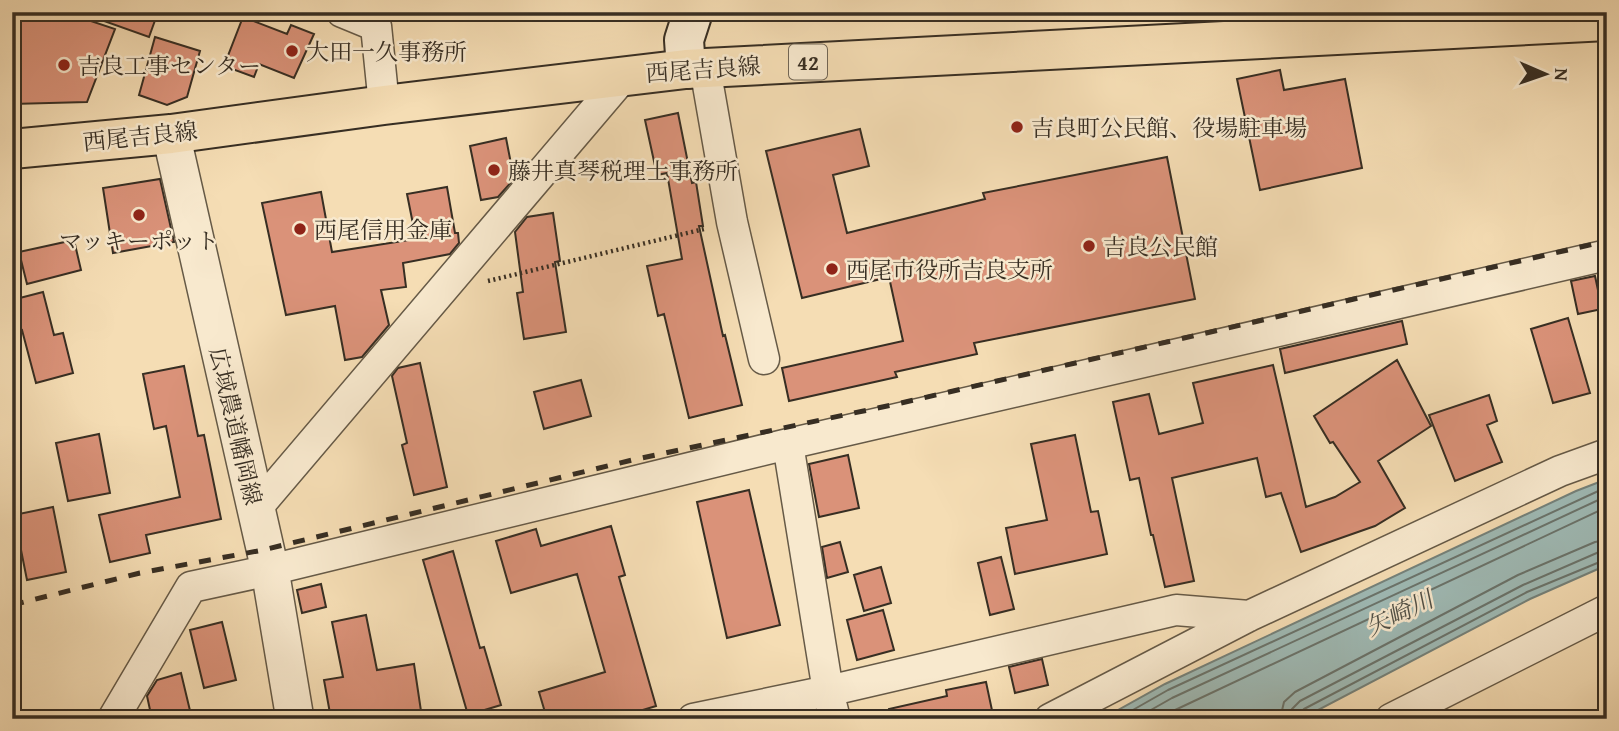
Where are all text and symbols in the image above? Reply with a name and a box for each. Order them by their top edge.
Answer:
place label: 大田一久事務所 [306,35,467,68]
north arrow [1510,38,1580,108]
marker: 大田一久事務所 [284,43,300,59]
road number: 42 [789,44,827,80]
place label: 吉良工事センター [78,49,261,82]
street label: 西尾吉良線 [644,49,762,89]
marker: 吉良工事センター [56,57,72,73]
text: N [1548,68,1576,82]
place label: 吉良町公民館、役場駐車場 [1031,111,1307,144]
street label: 西尾吉良線 [81,114,199,158]
marker: 吉良町公民館、役場駐車場 [1009,119,1025,135]
place label: 藤井真琴税理士事務所 [508,154,738,187]
marker: 藤井真琴税理士事務所 [486,162,502,178]
marker: マッキーポット [131,207,147,223]
place label: 西尾信用金庫 [314,213,452,246]
marker: 西尾信用金庫 [292,221,308,237]
place label: マッキーポット [59,224,219,257]
place label: 吉良公民館 [1103,230,1218,263]
marker: 吉良公民館 [1081,238,1097,254]
place label: 西尾市役所吉良支所 [846,253,1053,286]
marker: 西尾市役所吉良支所 [824,261,840,277]
street label: 広域農道幡岡線 [202,344,270,508]
water label: 矢崎川 [1359,580,1442,645]

